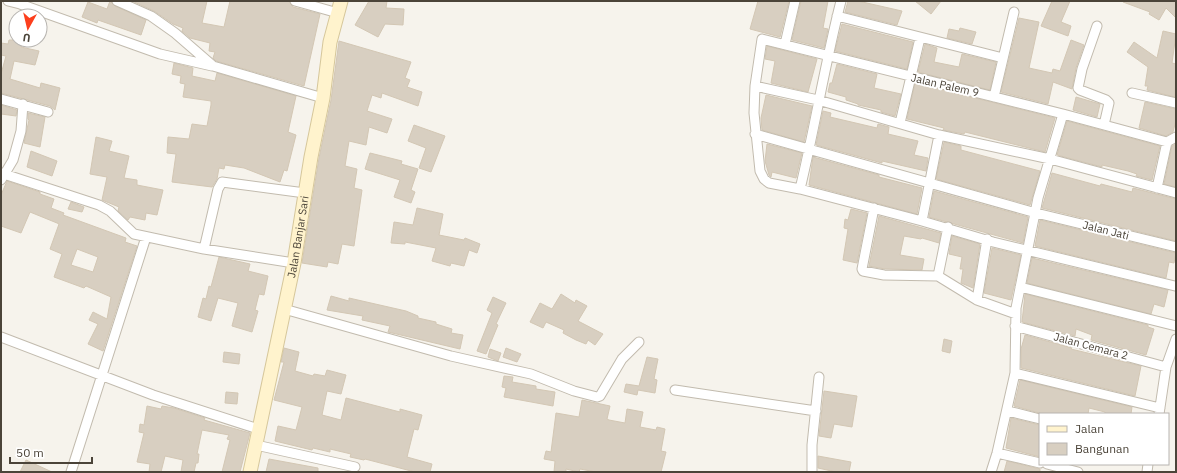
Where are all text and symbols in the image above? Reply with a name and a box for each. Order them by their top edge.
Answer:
north arrow [8,8,48,48]
text: U [22,30,31,45]
street label: Jalan Palem 9 [910,70,980,100]
street label: Jalan Banjar Sari [284,195,312,279]
street label: Jalan Jati [1081,217,1131,243]
street label: Jalan Cemara 2 [1052,329,1130,363]
legend [1039,413,1169,465]
text: Jalan [1075,421,1104,436]
scale bar [10,439,92,465]
text: Bangunan [1075,441,1129,456]
text: 50 m [16,445,44,460]

